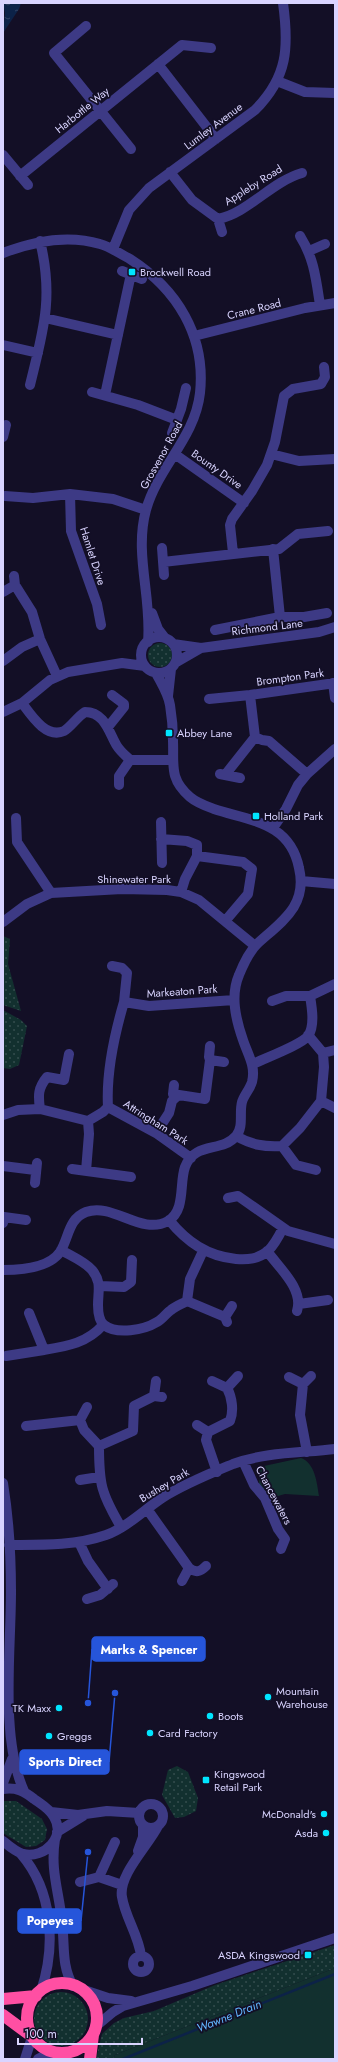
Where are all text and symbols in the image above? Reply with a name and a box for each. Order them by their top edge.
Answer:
street label: Harbottle Way [51,83,113,137]
street label: Lumley Avenue [180,98,246,153]
street label: Appleby Road [221,161,285,209]
place label: Brockwell Road [140,264,211,280]
marker: Brockwell Road [127,267,137,277]
street label: Crane Road [225,295,283,323]
street label: Grosvenor Road [136,418,186,492]
street label: Bounty Drive [188,446,246,493]
street label: Hamlet Drive [76,525,110,587]
street label: Richmond Lane [230,615,304,639]
street label: Brompton Park [255,664,325,690]
place label: Abbey Lane [177,725,232,741]
marker: Abbey Lane [164,728,174,738]
place label: Holland Park [264,808,323,824]
marker: Holland Park [251,811,261,821]
street label: Shinewater Park [97,871,171,887]
street label: Markeaton Park [146,981,218,1001]
street label: Attringham Park [120,1096,192,1148]
street label: Chancewaters [252,1463,296,1528]
street label: Bushey Park [136,1464,192,1506]
callout: Marks & Spencer [92,1637,205,1661]
text: Marks & Spencer [100,1641,198,1659]
place label: Mountain Warehouse [276,1683,328,1712]
marker: Mountain Warehouse [263,1692,273,1702]
place label: TK Maxx [13,1700,51,1716]
marker: TK Maxx [54,1703,64,1713]
place label: Boots [218,1708,244,1724]
marker: Boots [205,1711,215,1721]
place label: Card Factory [158,1725,218,1741]
place label: Greggs [57,1728,92,1744]
marker: Card Factory [145,1728,155,1738]
marker: Greggs [44,1731,54,1741]
callout: Sports Direct [20,1750,109,1774]
text: Sports Direct [28,1753,102,1771]
place label: Kingswood Retail Park [214,1766,265,1795]
marker: Kingswood Retail Park [201,1775,211,1785]
place label: McDonald's [262,1806,317,1822]
marker: McDonald's [319,1809,329,1819]
place label: Asda [295,1825,318,1841]
marker: Asda [321,1828,331,1838]
callout: Popeyes [18,1909,81,1933]
text: Popeyes [27,1912,74,1930]
place label: ASDA Kingswood [218,1947,300,1963]
marker: ASDA Kingswood [303,1950,313,1960]
water label: Wawne Drain [194,1995,264,2037]
scale bar [18,2020,142,2046]
text: 100 m [24,2025,57,2043]

